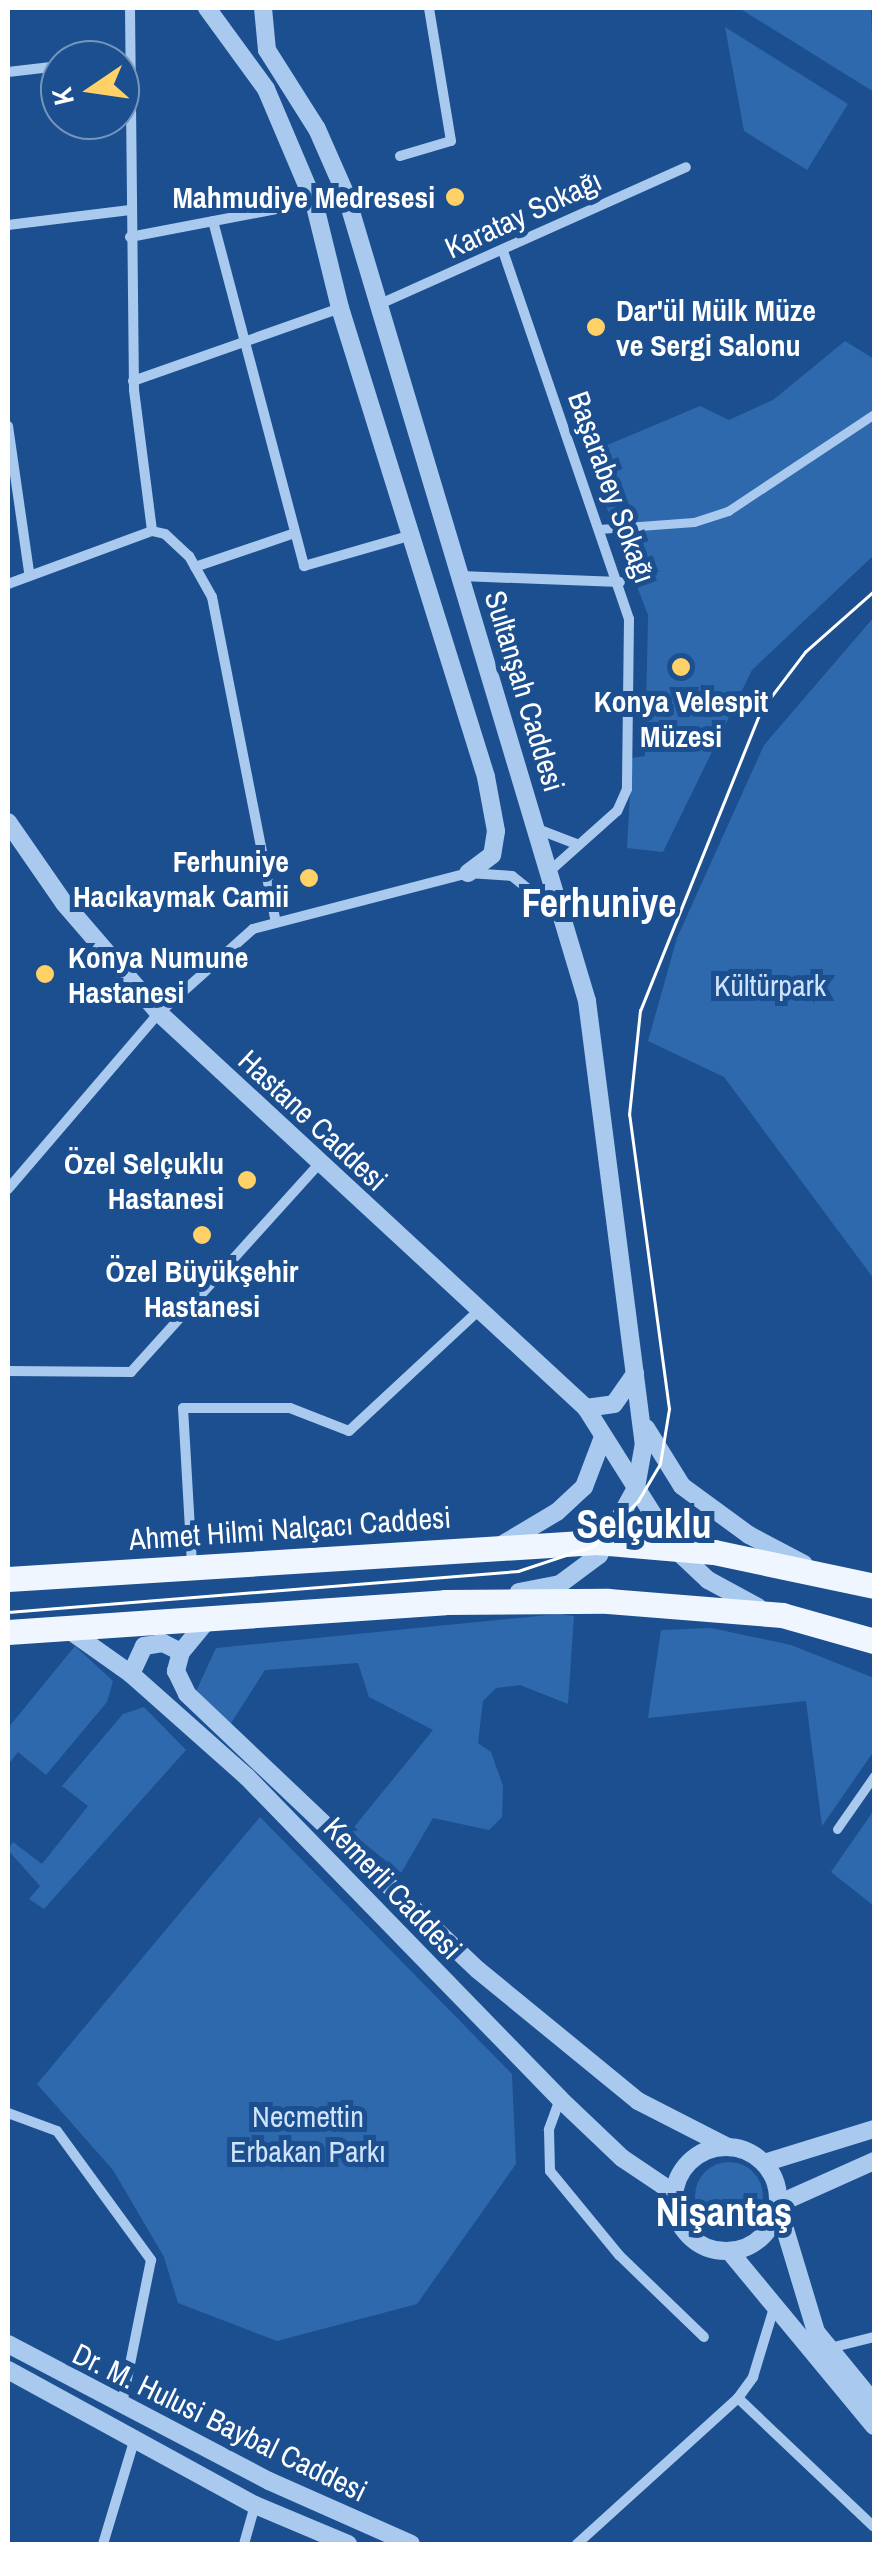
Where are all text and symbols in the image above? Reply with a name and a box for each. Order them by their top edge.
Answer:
north arrow [40,40,140,140]
text: K [42,84,83,109]
street label: Karatay Sokağı [439,162,607,266]
place label: Mahmudiye Medresesi [173,179,435,215]
marker: Mahmudiye Medresesi [444,186,466,208]
place label: Dar'ül Mülk Müze ve Sergi Salonu [616,292,816,362]
marker: Dar'ül Mülk Müze ve Sergi Salonu [585,316,607,338]
street label: Başarabey Sokağı [561,386,663,588]
street label: Sultanşah Caddesi [477,586,573,796]
marker: Konya Velespit Müzesi [670,656,692,678]
place label: Konya Velespit Müzesi [594,683,768,754]
place label: Ferhuniye Hacıkaymak Camii [73,843,289,914]
marker: Ferhuniye Hacıkaymak Camii [298,867,320,889]
district label: Ferhuniye [521,879,677,927]
place label: Konya Numune Hastanesi [68,939,248,1010]
marker: Konya Numune Hastanesi [32,961,58,987]
park label: Kültürpark [714,967,826,1003]
street label: Hastane Caddesi [231,1042,395,1198]
place label: Özel Selçuklu Hastanesi [64,1145,224,1216]
marker: Özel Selçuklu Hastanesi [234,1167,260,1193]
marker: Özel Büyükşehir Hastanesi [189,1222,215,1248]
place label: Özel Büyükşehir Hastanesi [106,1253,298,1324]
street label: Ahmet Hilmi Nalçacı Caddesi [128,1499,452,1557]
district label: Selçuklu [577,1500,711,1548]
street label: Kemerli Caddesi [316,1810,470,1966]
park label: Necmettin Erbakan Parkı [230,2098,386,2168]
district label: Nişantaş [656,2188,792,2236]
street label: Dr. M. Hulusi Baybal Caddesi [67,2335,373,2509]

